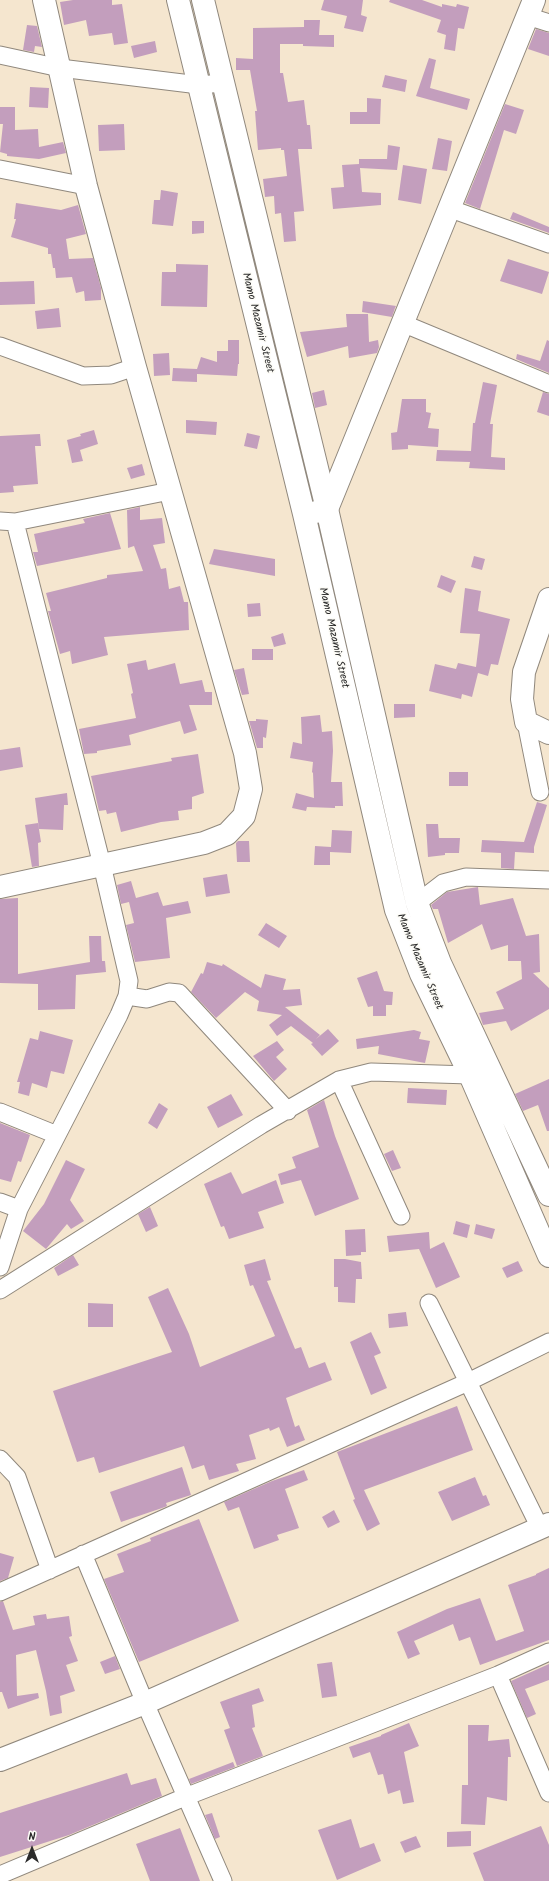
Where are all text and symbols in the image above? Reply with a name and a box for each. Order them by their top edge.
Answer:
street label: Mamo Mazamir Street [238,271,276,375]
street label: Mamo Mazamir Street [315,586,351,690]
street label: Mamo Mazamir Street [393,912,445,1012]
text: N [29,1828,35,1846]
north arrow [12,1829,52,1869]

